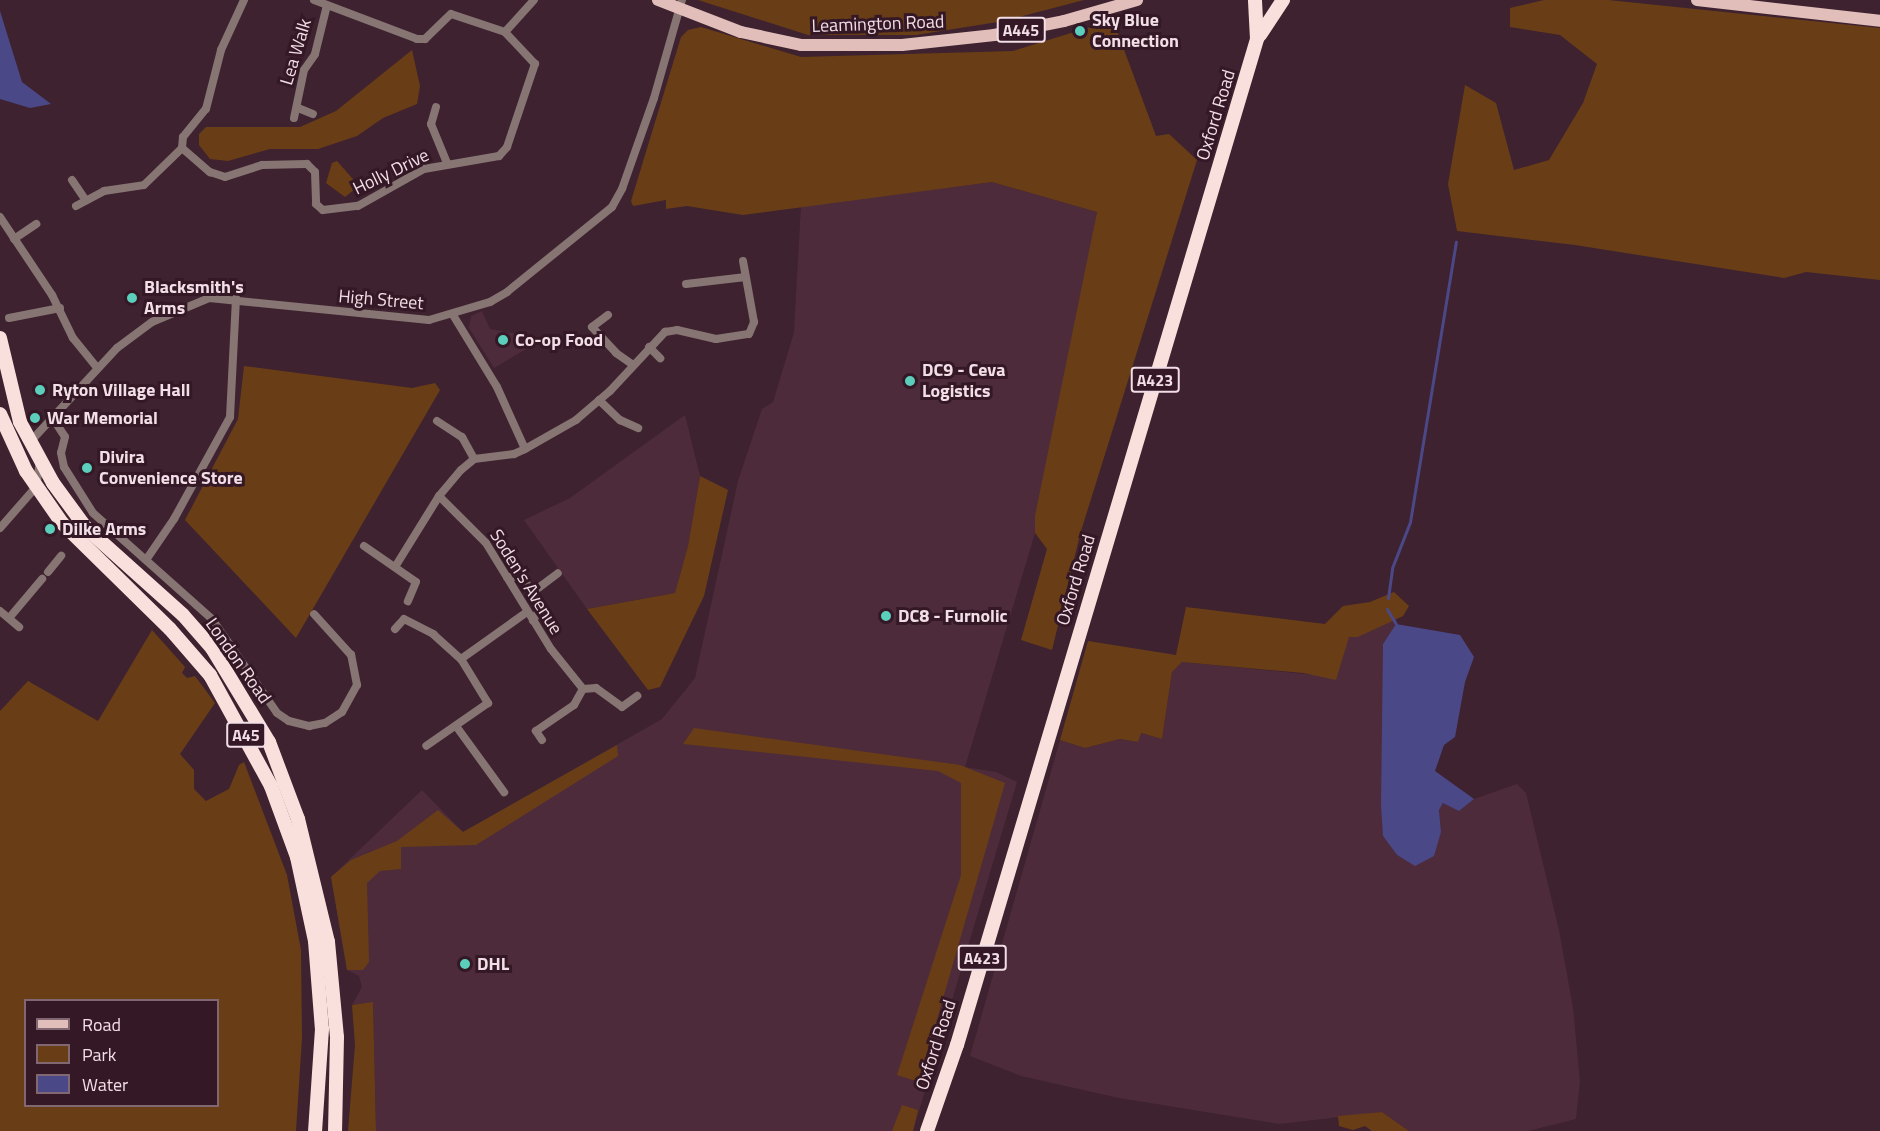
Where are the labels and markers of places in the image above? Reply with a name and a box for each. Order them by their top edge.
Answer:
place label: Sky Blue Connection [1092,10,1179,52]
marker: Sky Blue Connection [1073,24,1087,38]
place label: Blacksmith's Arms [144,277,244,320]
marker: Blacksmith's Arms [125,291,139,305]
place label: Co-op Food [515,329,603,351]
marker: Co-op Food [496,333,510,347]
place label: DC9 - Ceva Logistics [922,360,1005,403]
marker: DC9 - Ceva Logistics [903,374,917,388]
place label: Ryton Village Hall [52,379,190,401]
marker: Ryton Village Hall [33,383,47,397]
place label: War Memorial [47,407,158,429]
marker: War Memorial [28,411,42,425]
place label: Divira Convenience Store [99,447,243,490]
marker: Divira Convenience Store [80,461,94,475]
place label: Dilke Arms [62,518,146,540]
marker: Dilke Arms [43,522,57,536]
place label: DC8 - Furnolic [898,605,1008,627]
marker: DC8 - Furnolic [879,609,893,623]
place label: DHL [477,953,509,975]
marker: DHL [458,957,472,971]

